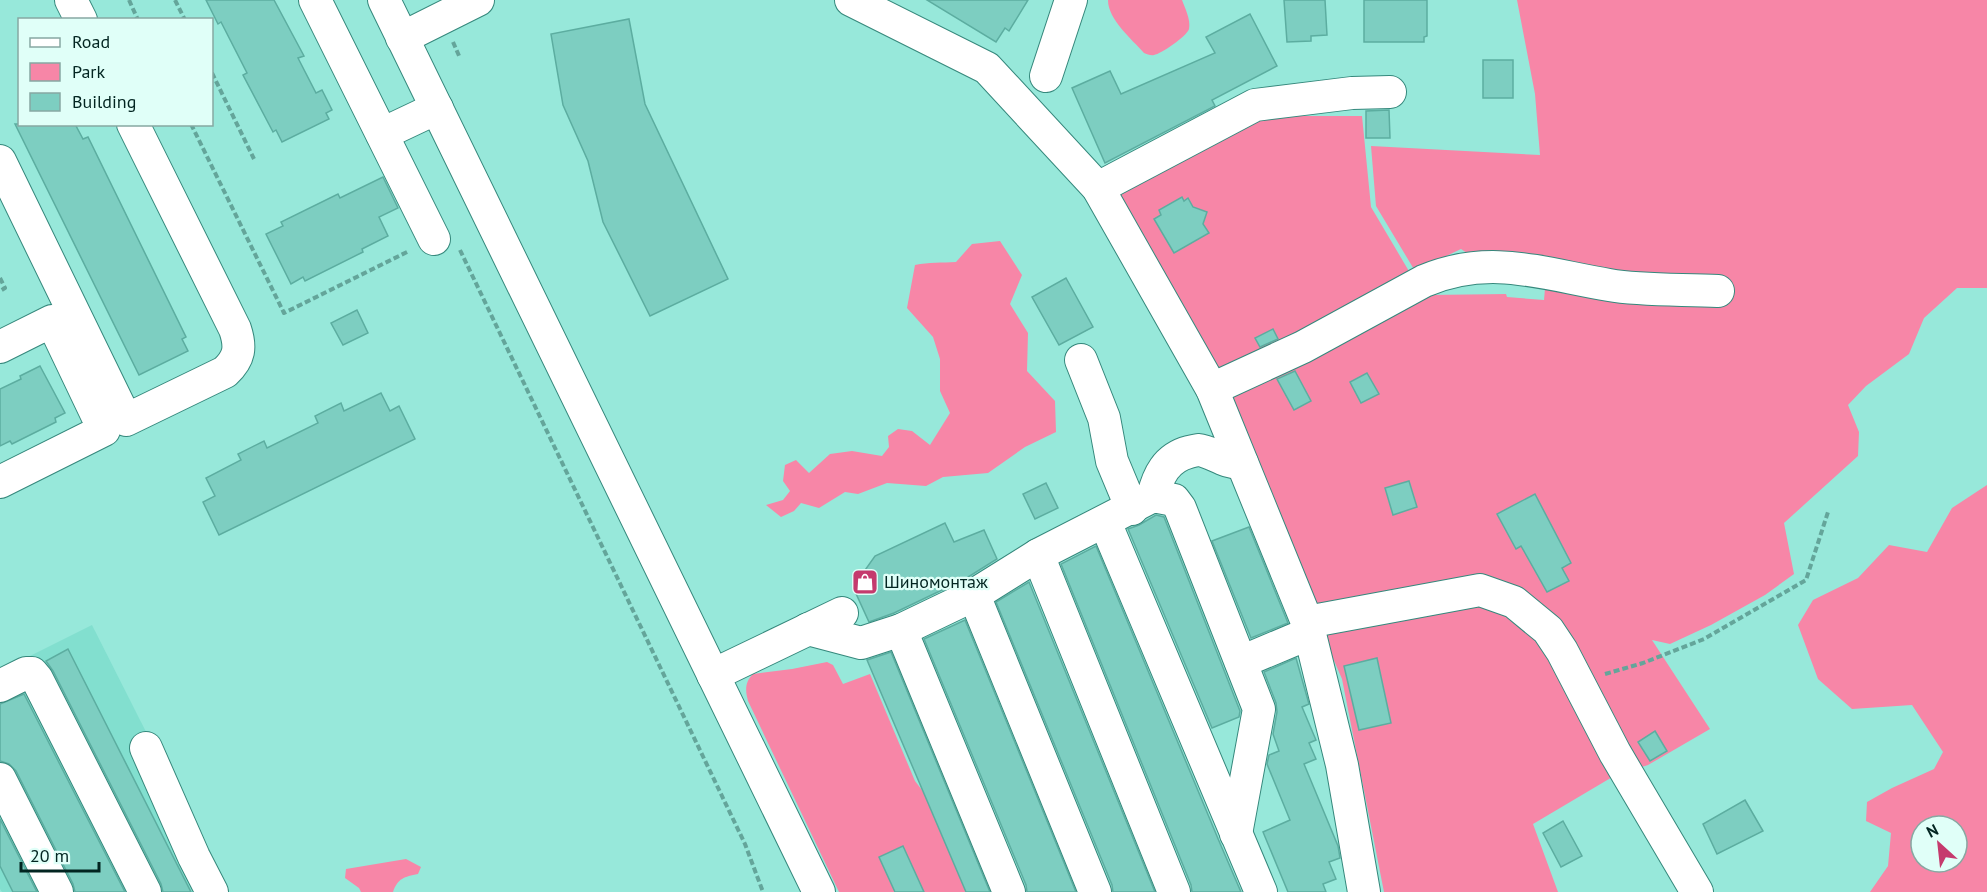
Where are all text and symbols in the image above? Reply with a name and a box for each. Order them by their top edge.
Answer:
legend [18,18,213,126]
text: Road [72,30,110,53]
text: Park [72,60,105,83]
text: Building [72,90,136,113]
shop icon: Шиномонтаж [850,567,880,597]
place label: Шиномонтаж [884,570,988,593]
north arrow [1909,814,1969,874]
text: N [1923,819,1941,842]
scale bar [21,835,99,873]
text: 20 m [30,844,69,867]

